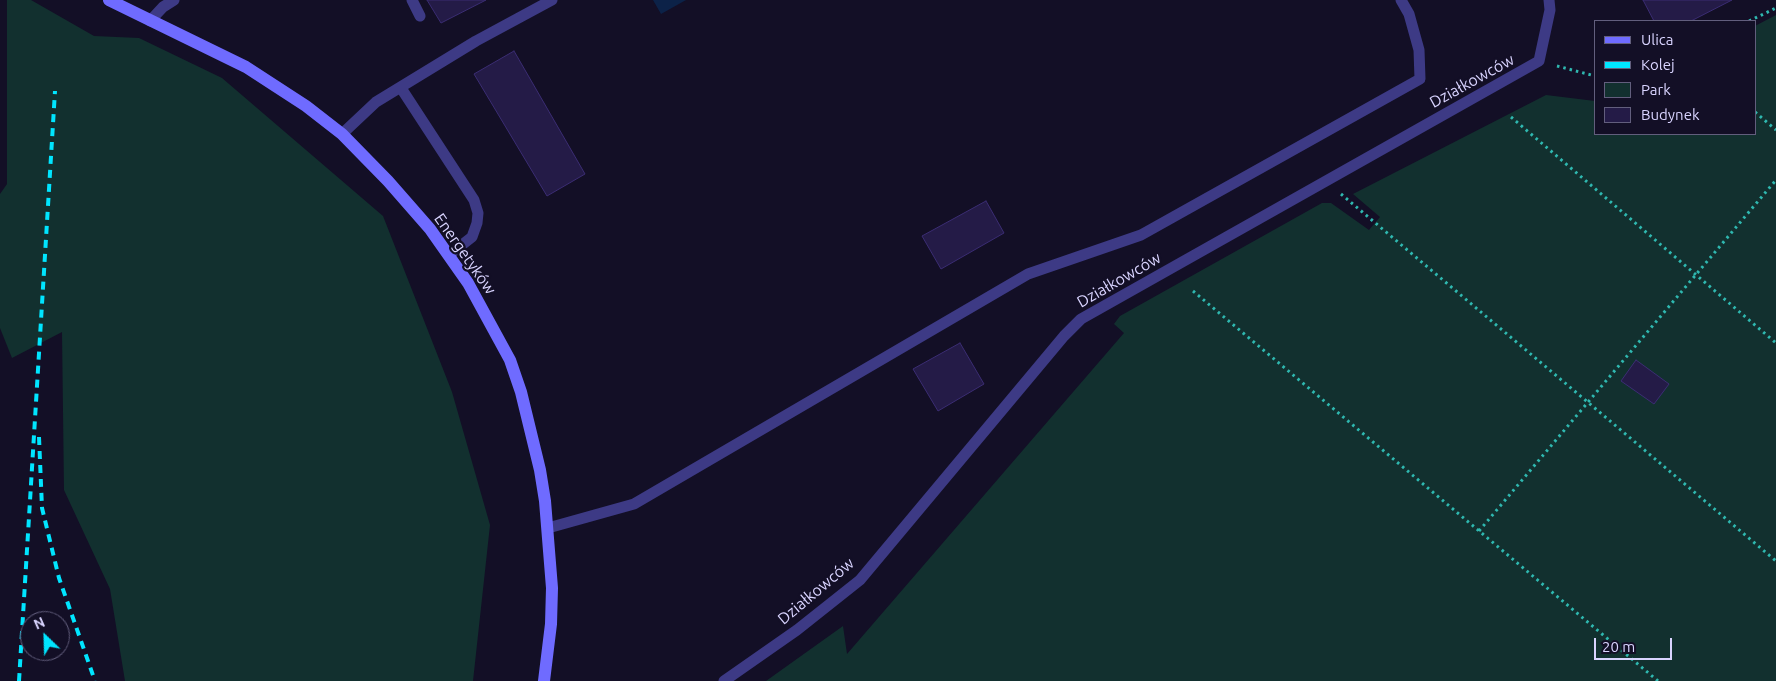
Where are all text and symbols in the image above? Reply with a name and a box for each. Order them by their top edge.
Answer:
legend [1594,20,1756,135]
text: Ulica [1641,31,1673,48]
street label: Działkowców [1426,50,1518,112]
text: Kolej [1641,56,1675,73]
text: Park [1641,81,1671,98]
text: Budynek [1641,106,1700,123]
street label: Energetyków [430,210,500,298]
street label: Działkowców [1074,248,1164,312]
street label: Działkowców [774,554,858,628]
north arrow [20,611,70,661]
text: N [31,614,47,633]
scale bar [1596,628,1674,660]
text: 20 m [1602,638,1635,655]

